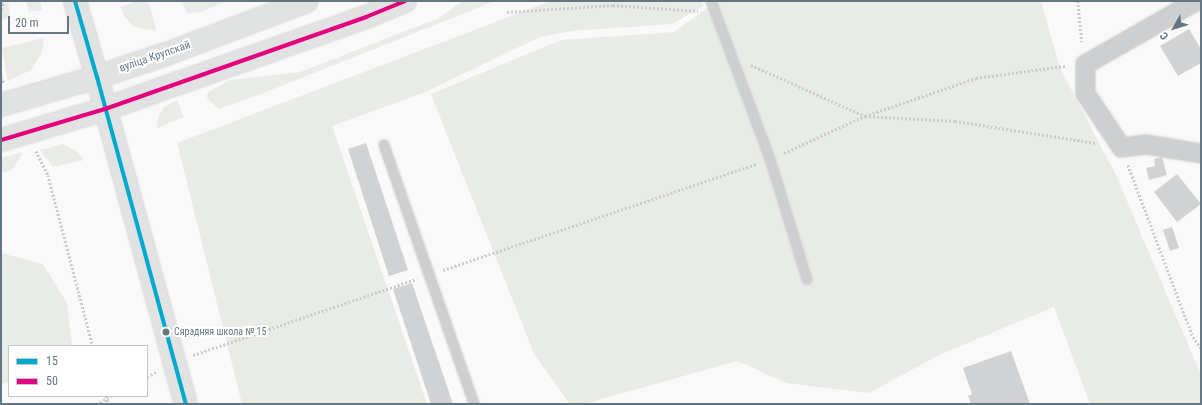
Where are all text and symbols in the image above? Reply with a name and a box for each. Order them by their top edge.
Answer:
scale bar [10,8,71,34]
north arrow [1154,8,1194,48]
text: 20 m [15,16,39,30]
text: С [1157,29,1171,42]
street label: вуліца Крупскай [118,39,192,75]
place label: Сярэдняя школа № 15 [174,326,266,338]
marker: Сярэдняя школа № 15 [161,327,171,337]
legend [8,345,148,397]
text: 15 [46,354,58,368]
text: 50 [46,374,58,388]

